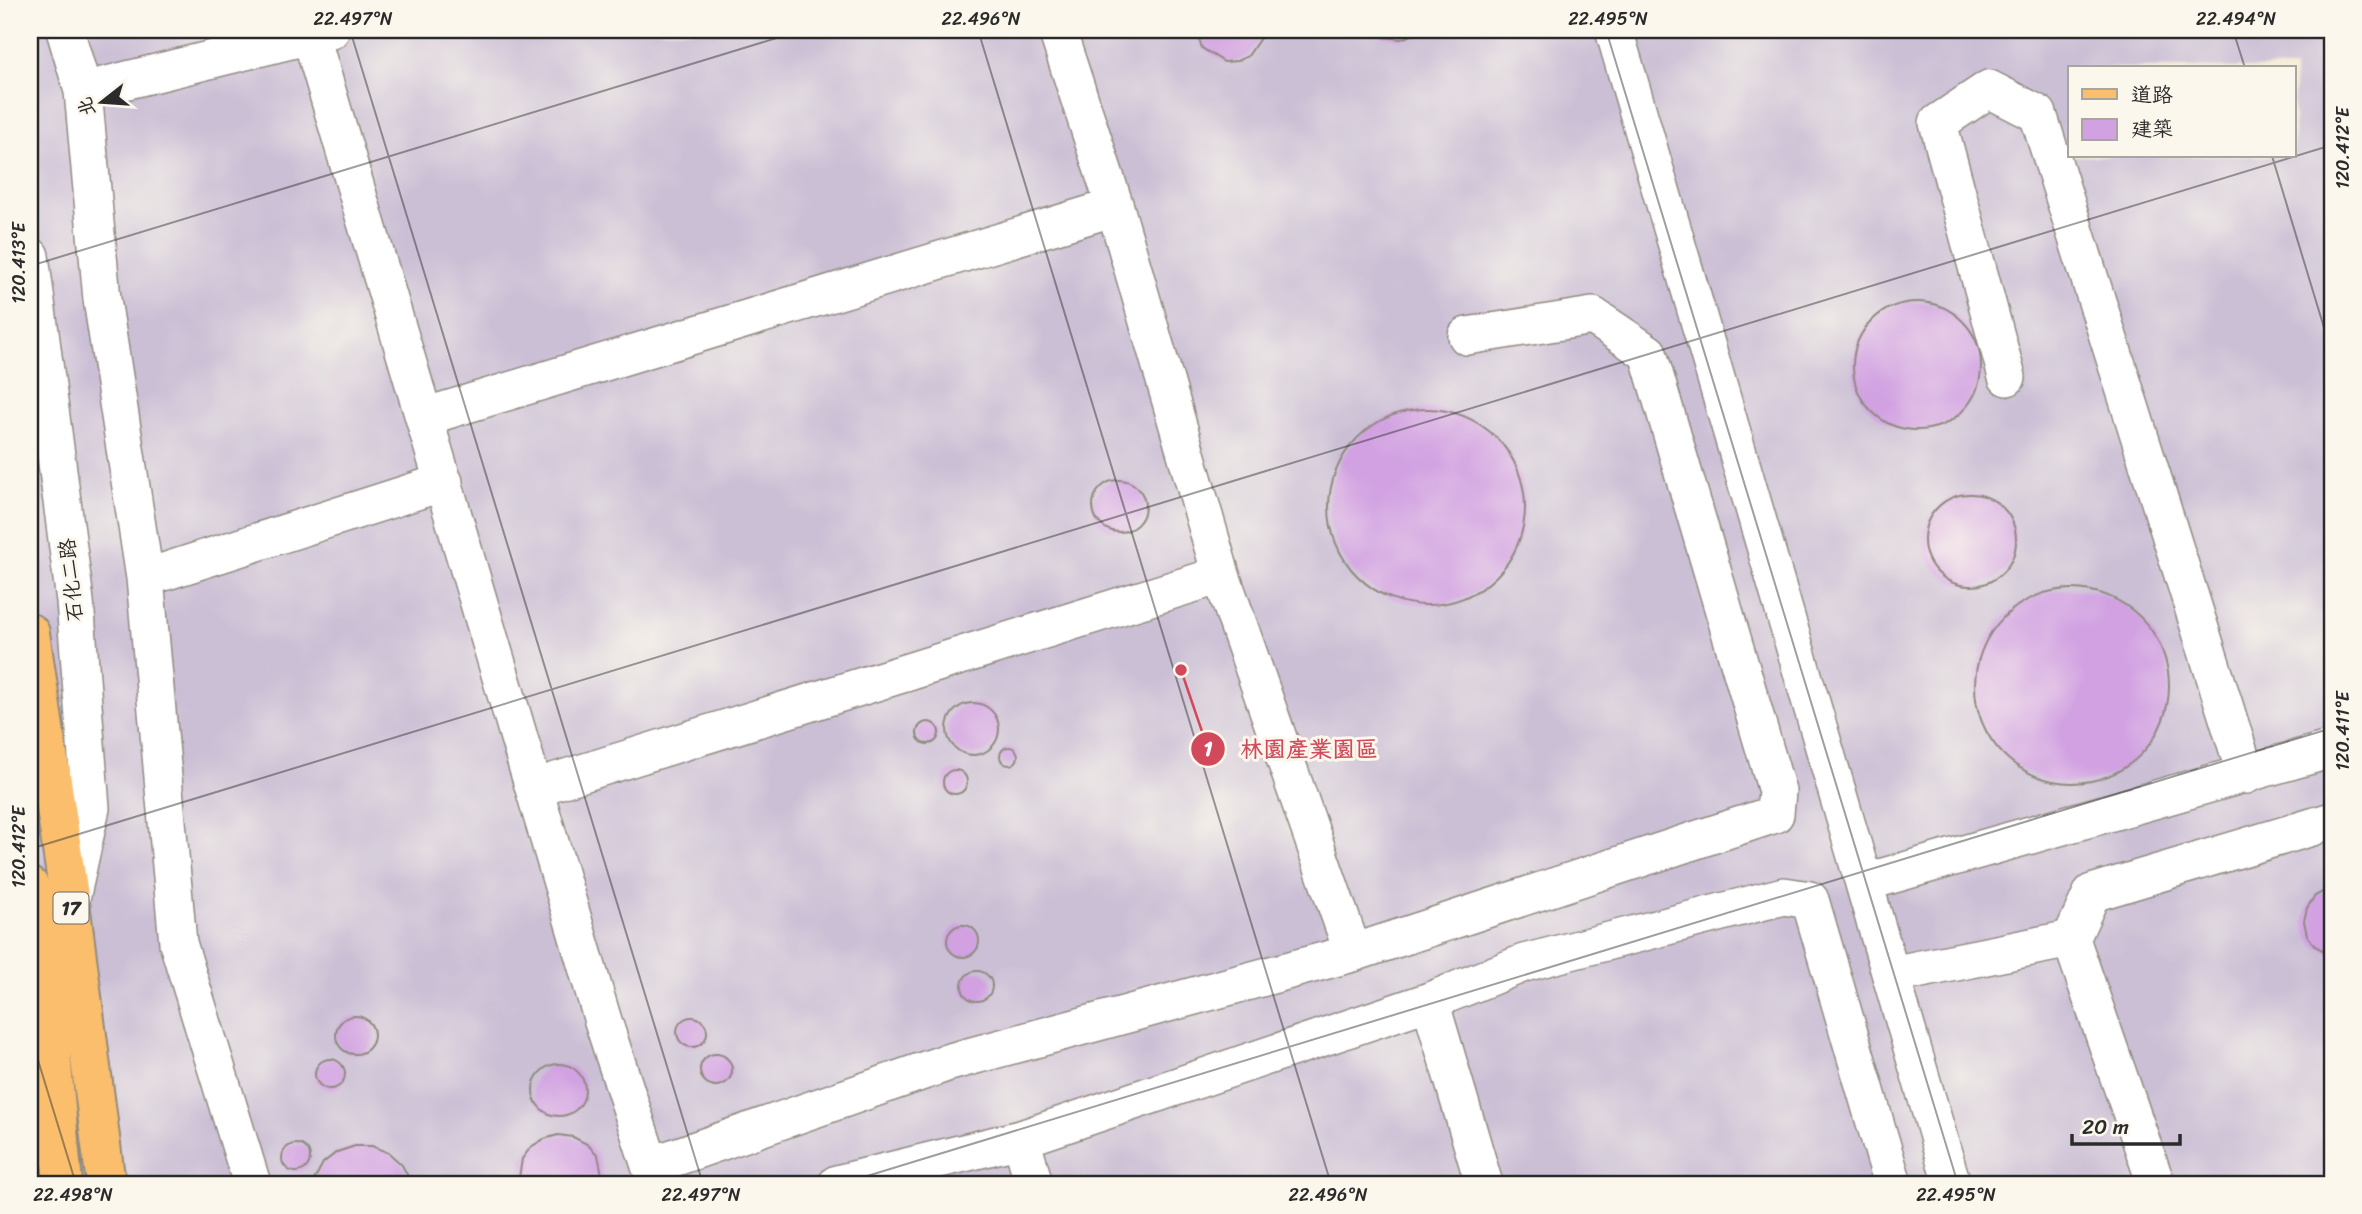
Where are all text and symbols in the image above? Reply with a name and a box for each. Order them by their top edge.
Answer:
text: 22.497°N [314,3,393,35]
text: 22.496°N [942,3,1021,35]
text: 22.495°N [1568,3,1648,35]
text: 22.494°N [2196,3,2276,35]
north arrow [66,66,136,136]
legend [2068,66,2296,158]
text: 道路 [2131,76,2173,114]
text: 北 [68,93,105,121]
text: 120.412°E [2327,106,2359,189]
text: 建築 [2131,110,2173,148]
text: 120.413°E [3,221,35,304]
street label: 石化二路 [48,536,94,624]
text: 120.411°E [2327,690,2359,771]
callout: 林園產業園區 [1191,727,1392,771]
text: 林園產業園區 [1240,729,1378,770]
text: 1 [1203,730,1213,768]
text: 120.412°E [3,805,35,888]
road number: 17 [54,893,88,924]
scale bar [2072,1102,2180,1146]
text: 20 m [2082,1108,2129,1146]
text: 22.498°N [33,1179,113,1211]
text: 22.497°N [662,1179,741,1211]
text: 22.496°N [1289,1179,1368,1211]
text: 22.495°N [1916,1179,1996,1211]

